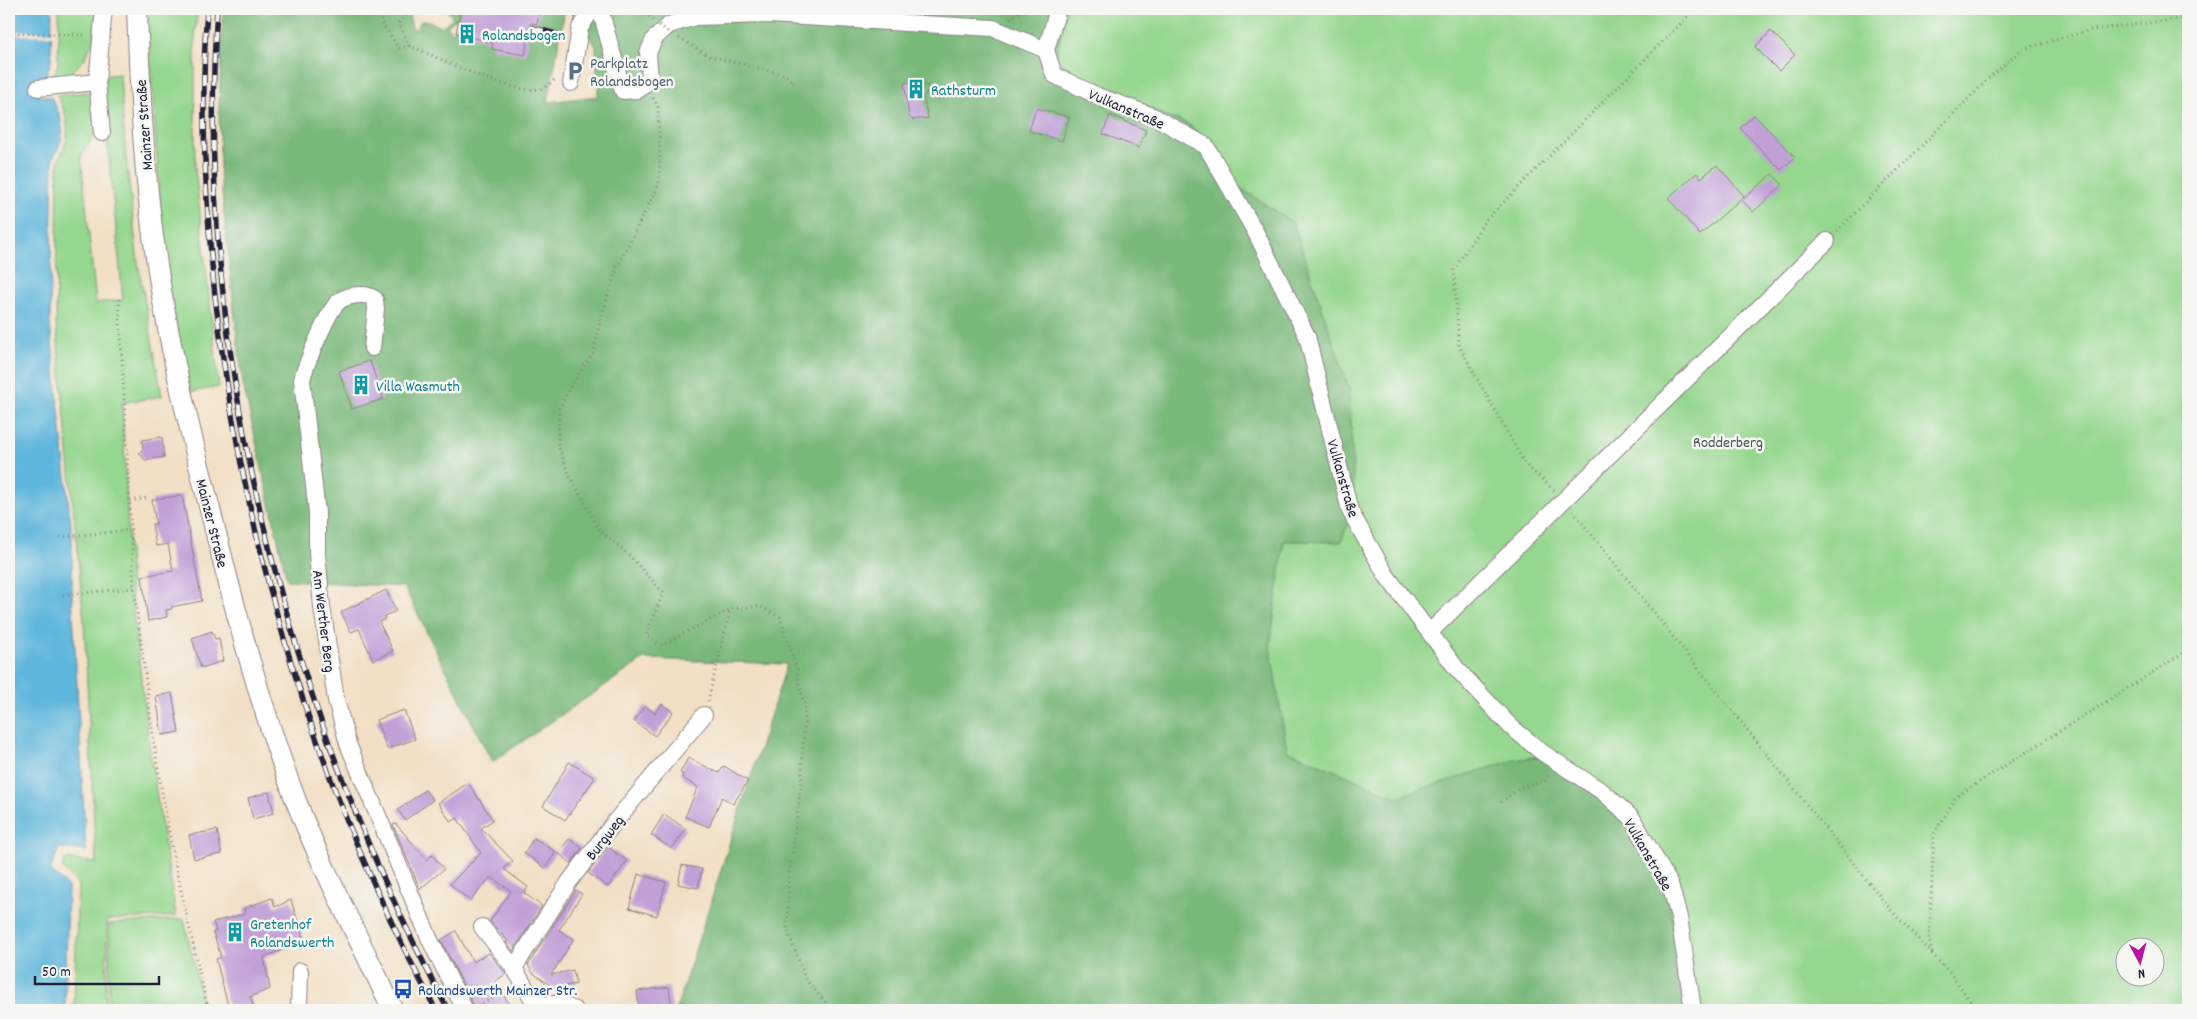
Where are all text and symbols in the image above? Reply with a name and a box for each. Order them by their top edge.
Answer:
building icon: Rolandsbogen [456,23,478,45]
place label: Rolandsbogen [482,25,565,48]
place label: Parkplatz Rolandsbogen [590,53,673,94]
parking icon: Parkplatz Rolandsbogen [564,60,586,82]
building icon: Rathsturm [905,78,927,100]
street label: Mainzer Straße [131,79,160,171]
place label: Rathsturm [931,80,996,103]
street label: Vulkanstraße [1084,84,1168,137]
building icon: Villa Wasmuth [350,374,372,396]
place label: Villa Wasmuth [376,376,460,399]
park label: Rodderberg [1693,432,1763,455]
street label: Vulkanstraße [1319,437,1364,521]
street label: Mainzer Straße [188,477,233,571]
street label: Am Werther Berg [305,569,340,674]
street label: Burgweg [581,811,631,866]
street label: Vulkanstraße [1617,815,1677,896]
place label: Gretenhof Rolandswerth [250,914,334,955]
building icon: Gretenhof Rolandswerth [224,921,246,943]
north arrow [2114,936,2164,986]
scale bar [35,954,159,986]
text: 50 m [42,962,71,984]
text: N [2137,963,2146,983]
bus stop icon: Rolandswerth Mainzer Str. [392,978,414,1000]
place label: Rolandswerth Mainzer Str. [418,980,578,1003]

